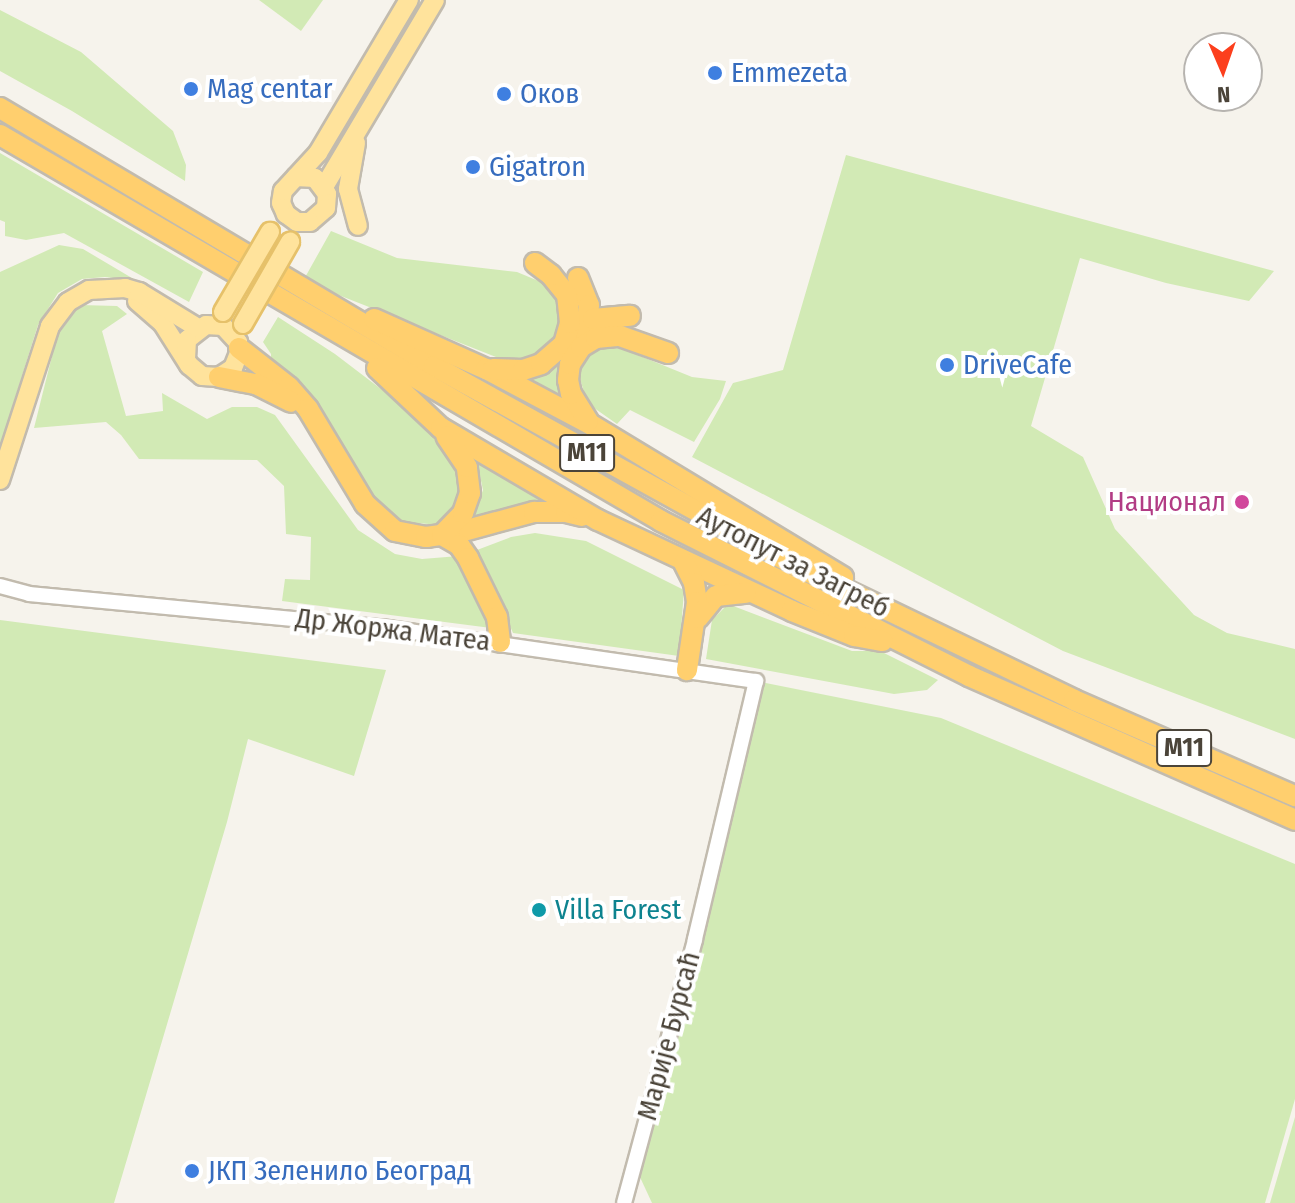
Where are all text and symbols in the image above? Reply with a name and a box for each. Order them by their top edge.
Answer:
north arrow [1183,32,1263,112]
place label: Emmezeta [731,56,848,90]
marker: Emmezeta [706,64,724,82]
place label: Mag centar [207,72,333,106]
place label: Оков [520,77,579,111]
marker: Mag centar [182,80,200,98]
text: N [1217,81,1231,108]
marker: Оков [495,85,513,103]
place label: Gigatron [489,150,586,184]
marker: Gigatron [464,158,482,176]
place label: DriveCafe [963,348,1072,382]
marker: DriveCafe [938,356,956,374]
road number: M11 [559,431,615,475]
place label: Национал [1108,485,1226,519]
marker: Национал [1233,493,1251,511]
street label: Аутопут за Загреб [691,499,895,625]
street label: Др Жоржа Матеа [294,601,492,659]
road number: M11 [1156,726,1212,770]
place label: Villa Forest [555,893,681,927]
marker: Villa Forest [530,901,548,919]
street label: Марије Бурсаћ [630,948,708,1124]
place label: ЈКП Зеленило Београд [208,1154,471,1188]
marker: ЈКП Зеленило Београд [183,1162,201,1180]

